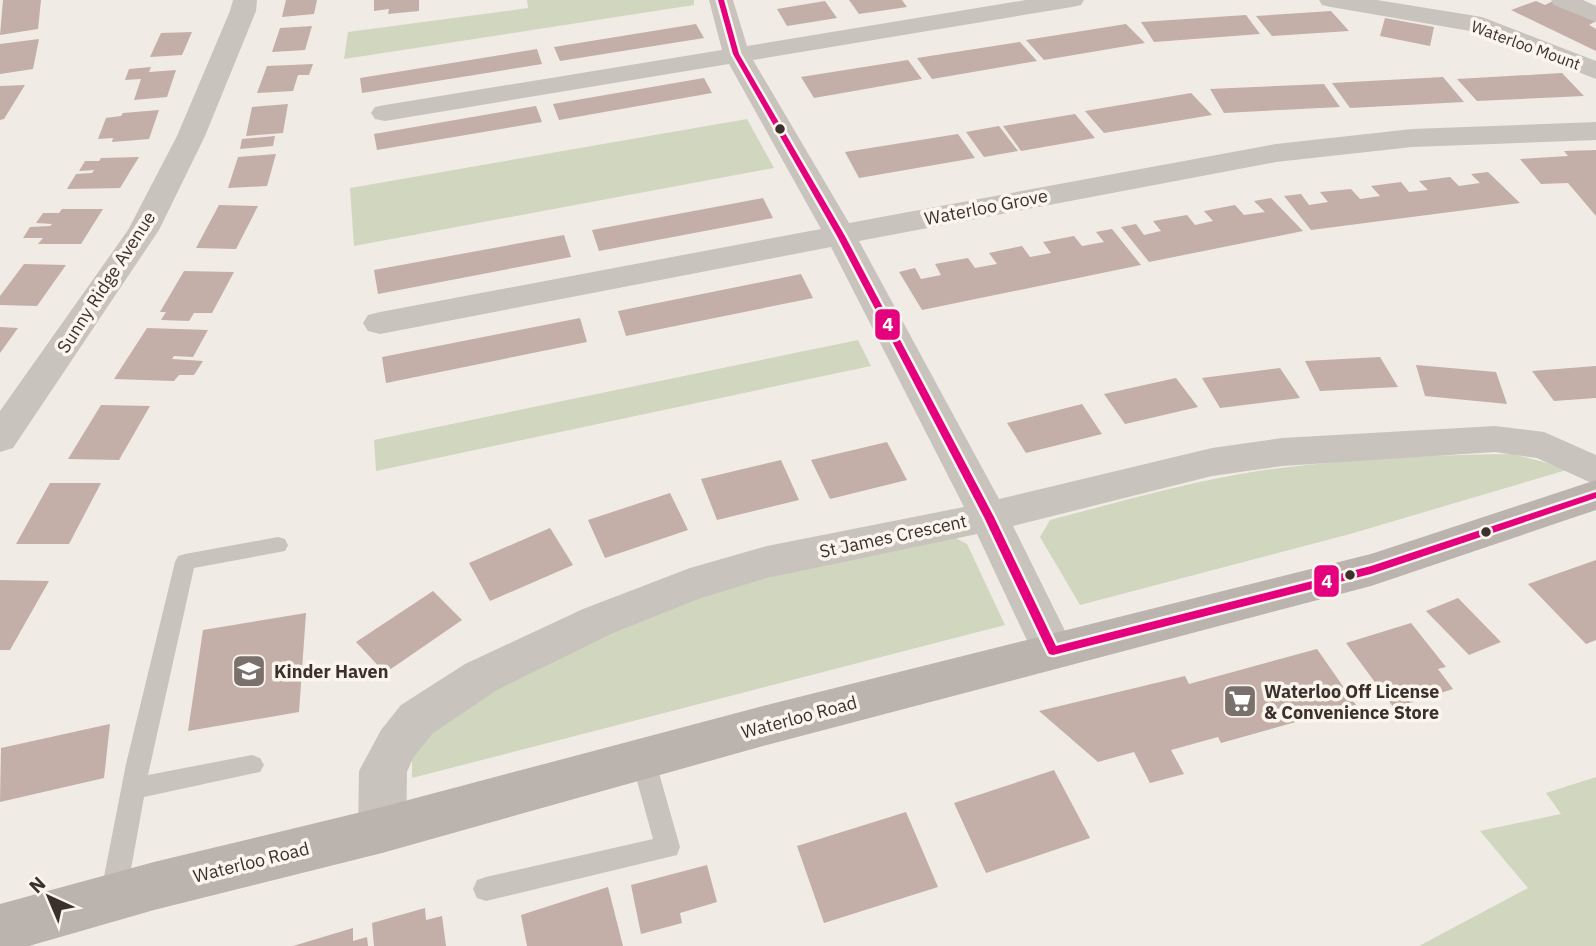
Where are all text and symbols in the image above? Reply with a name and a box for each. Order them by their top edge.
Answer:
street label: Waterloo Mount [1469,16,1583,74]
unlabelled marker [773,122,787,136]
street label: Waterloo Grove [922,184,1050,230]
street label: Sunny Ridge Avenue [52,207,160,357]
line badge: 4 [874,308,901,341]
text: 4 [882,312,894,336]
street label: St James Crescent [817,509,969,563]
unlabelled marker [1479,525,1493,539]
line badge: 4 [1313,564,1340,598]
unlabelled marker [1343,568,1357,582]
text: 4 [1321,569,1333,593]
school or university icon: Kinder Haven [230,652,268,690]
place label: Kinder Haven [274,660,388,683]
place label: Waterloo Off License & Convenience Store [1264,680,1439,724]
supermarket icon: Waterloo Off License & Convenience Store [1221,682,1259,720]
street label: Waterloo Road [739,691,859,743]
street label: Waterloo Road [191,836,311,888]
north arrow [14,862,84,932]
text: N [24,871,50,898]

